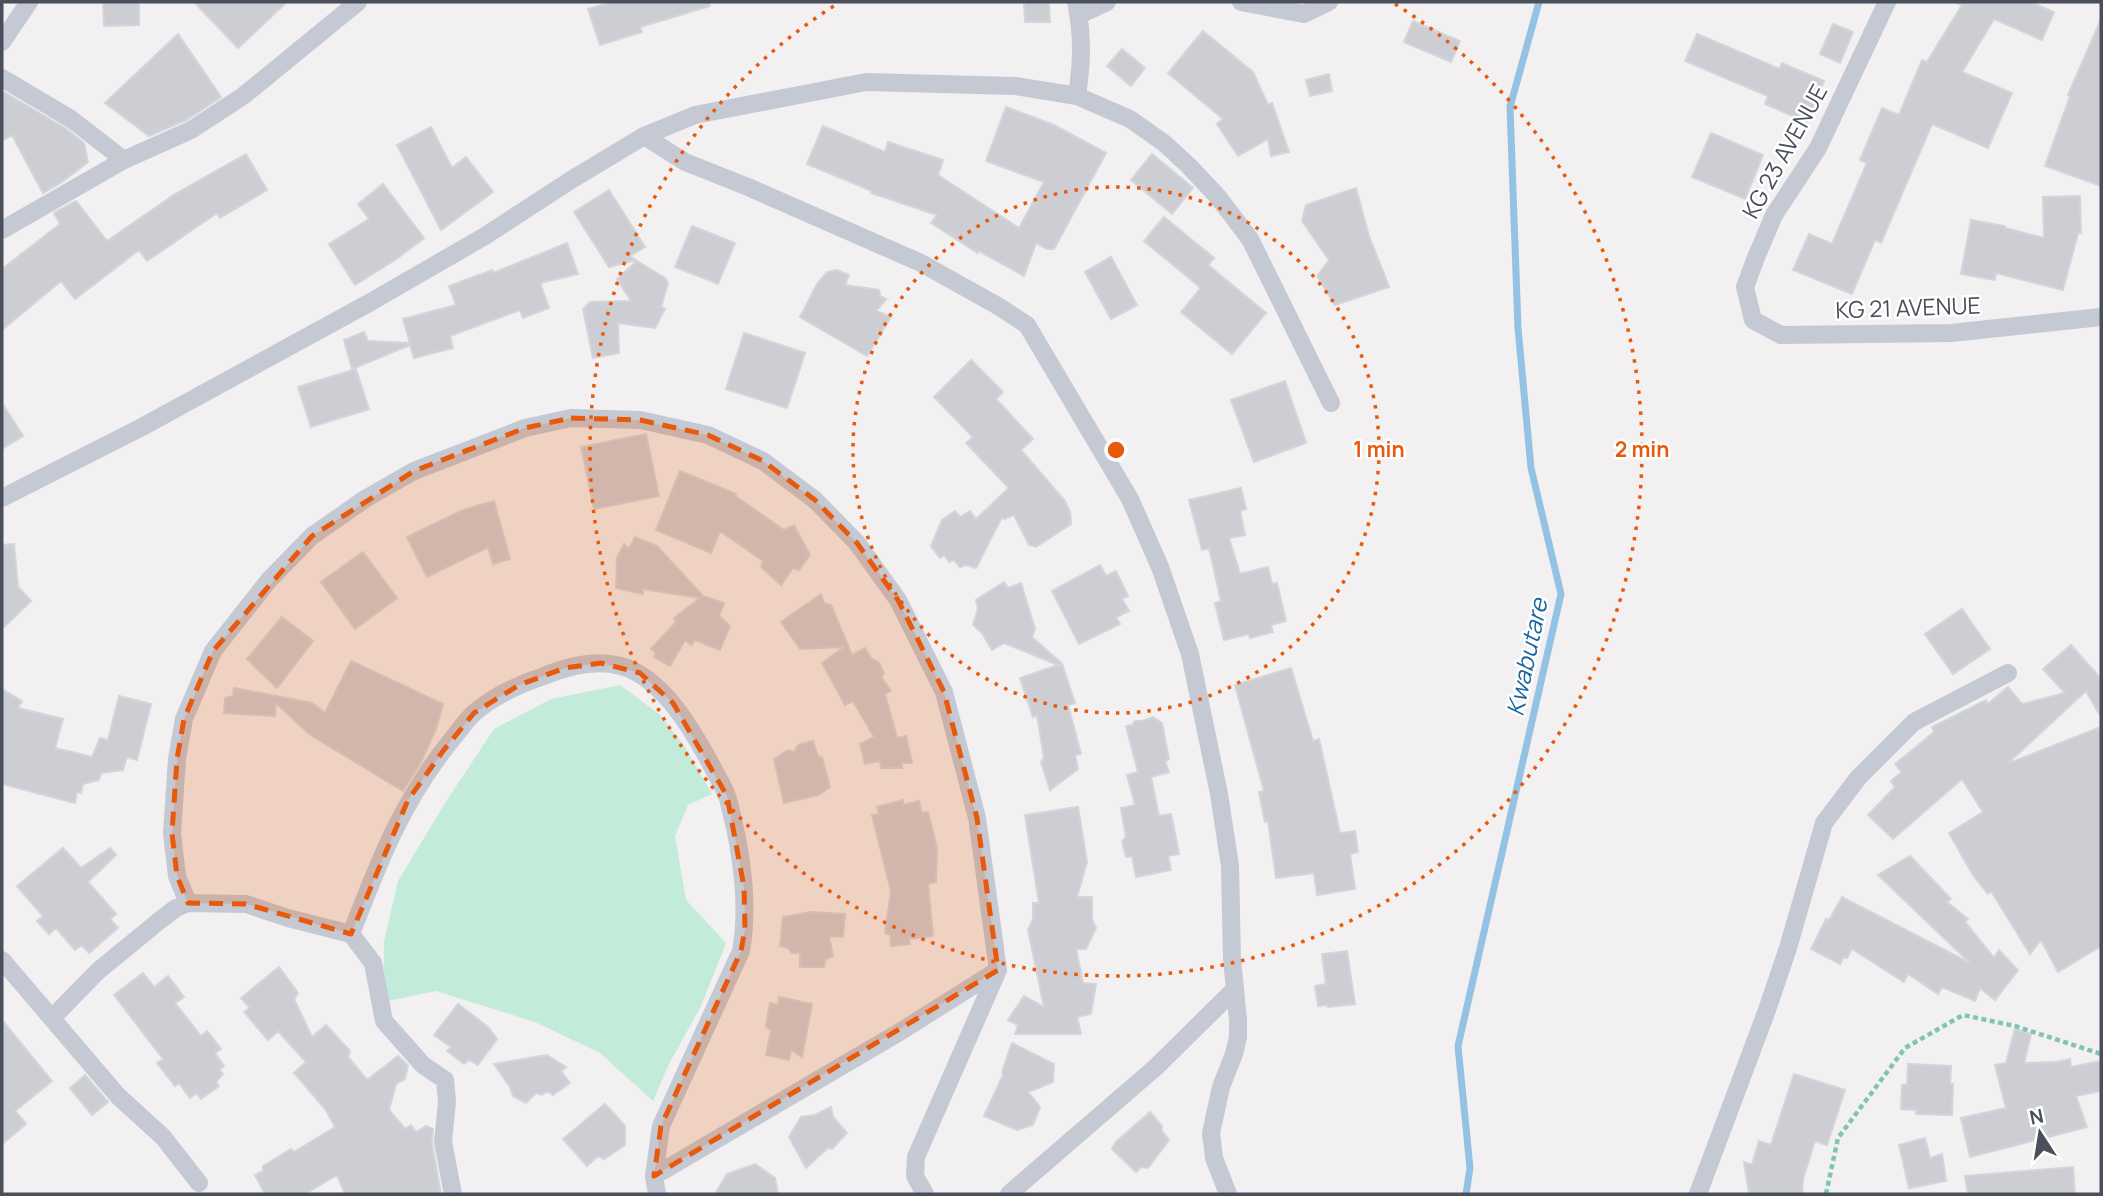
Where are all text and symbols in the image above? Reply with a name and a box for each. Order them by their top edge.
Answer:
street label: KG 23 AVENUE [1734,78,1834,224]
street label: KG 21 AVENUE [1835,288,1981,326]
text: 1 min [1353,435,1405,463]
text: 2 min [1615,435,1669,463]
centre of rings [1104,438,1128,462]
water label: Kwabutare [1497,593,1555,719]
north arrow [2005,1098,2075,1168]
text: N [2027,1102,2046,1131]

